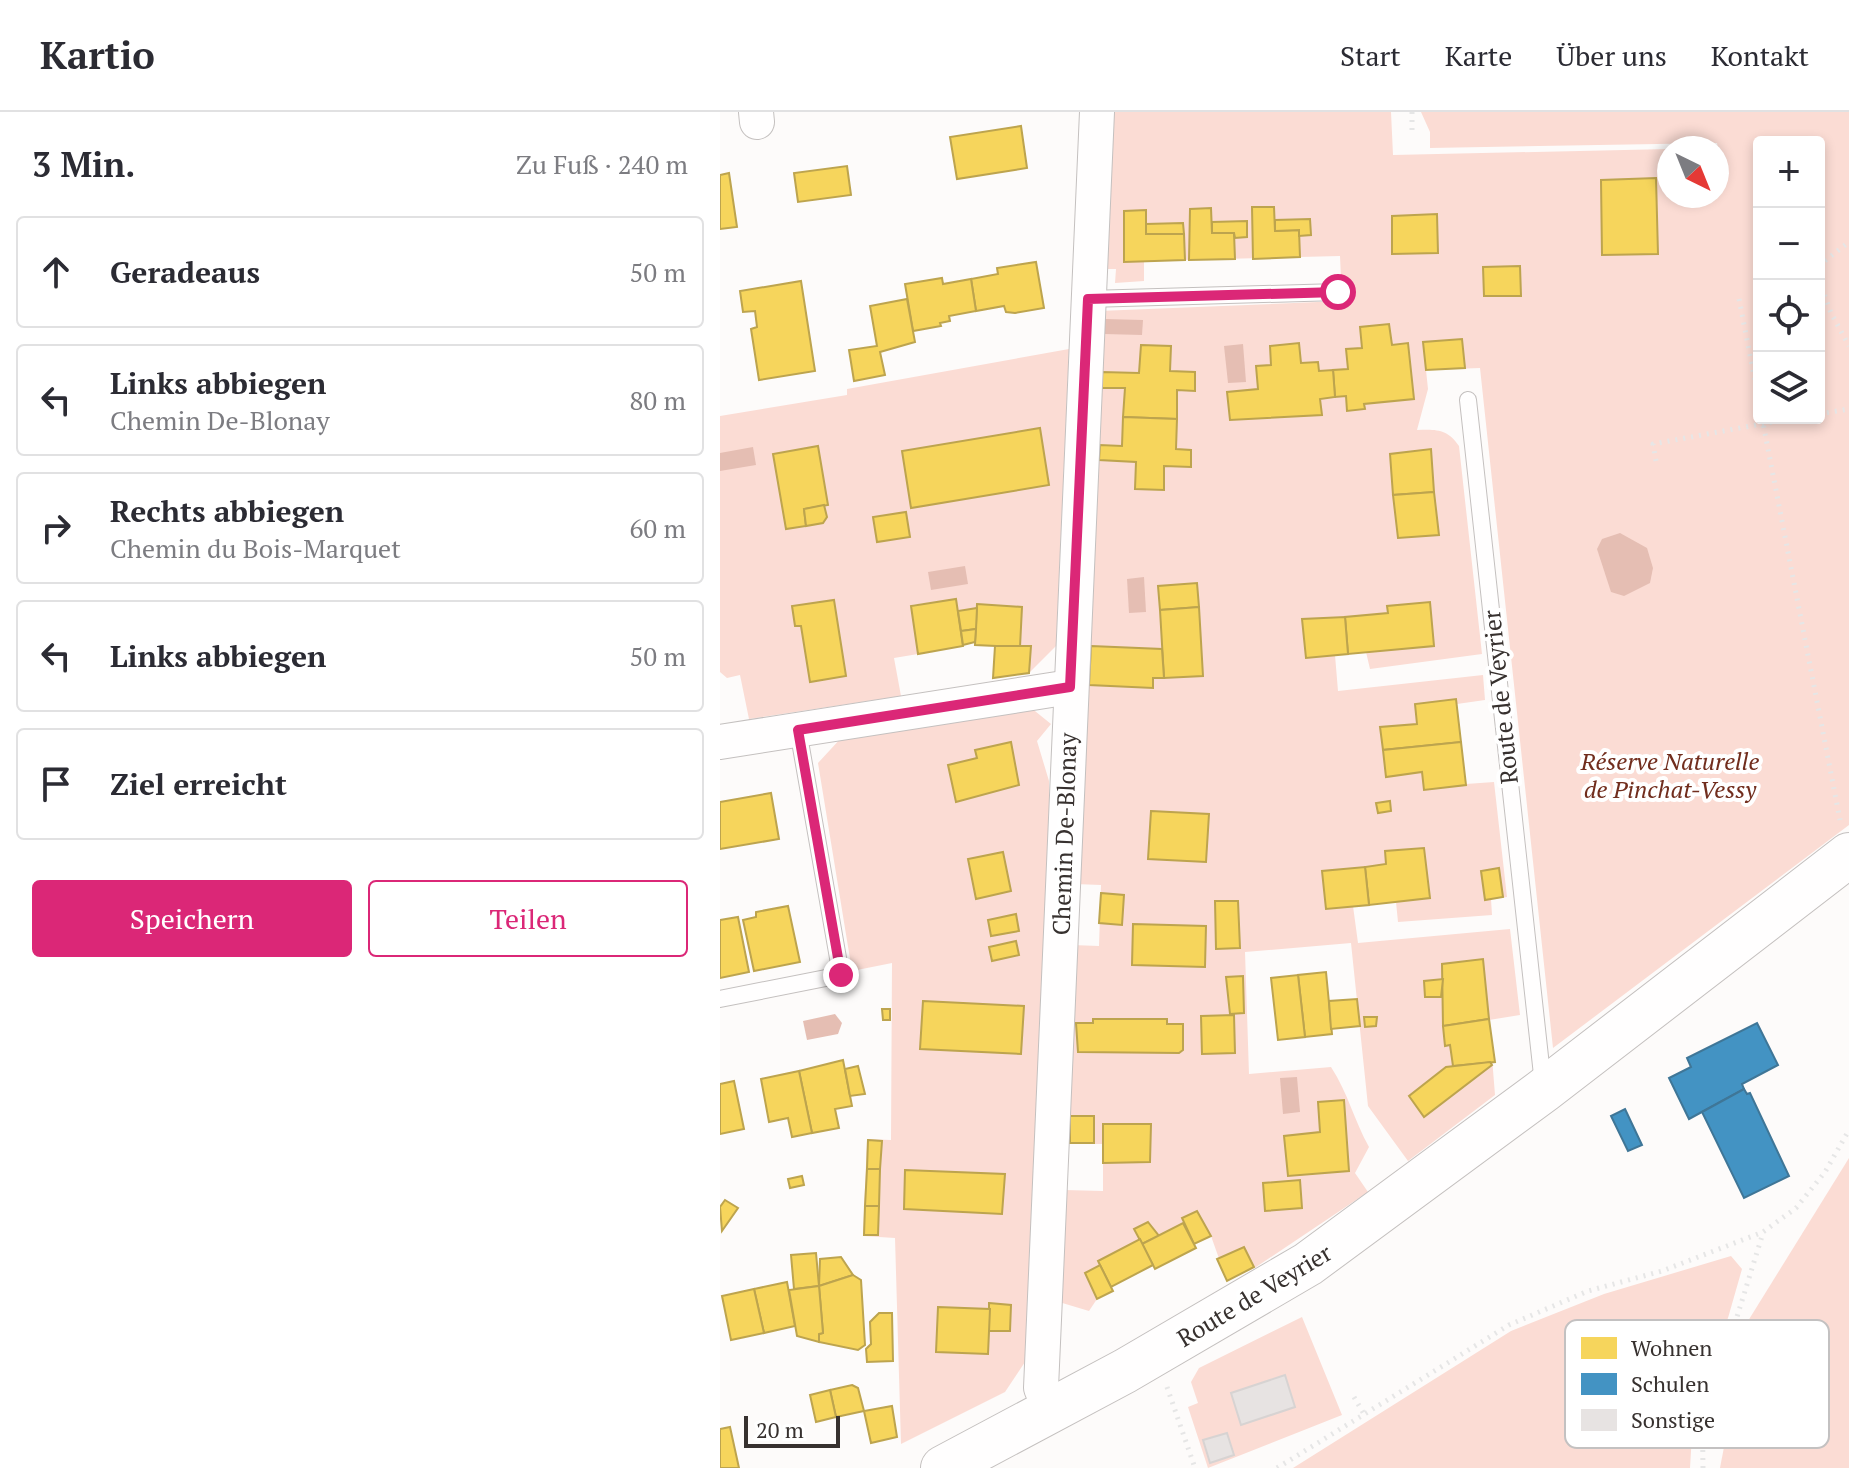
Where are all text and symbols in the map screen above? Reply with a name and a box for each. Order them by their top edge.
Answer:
text: Kartio [40,30,155,80]
text: Start [1340,37,1401,74]
text: Karte [1445,37,1512,74]
text: Über uns [1556,37,1667,74]
text: Kontakt [1711,37,1809,74]
north arrow [1657,136,1729,208]
map controls [1753,136,1825,424]
button: + [1753,136,1825,208]
text: 3 Min. [32,142,135,187]
text: Zu Fuß · 240 m [516,147,688,181]
button: − [1753,208,1825,280]
icon: ahead [34,250,78,294]
text: Geradeaus [110,252,260,292]
text: 50 m [630,255,686,289]
route start [1320,274,1356,310]
button: locate [1753,280,1825,352]
button: layers [1753,352,1825,424]
text: Links abbiegen [110,363,326,403]
icon: left [34,378,78,422]
text: 80 m [630,383,686,417]
text: Chemin De-Blonay [110,403,330,437]
text: Rechts abbiegen [110,491,344,531]
icon: right [34,506,78,550]
text: 60 m [630,511,686,545]
text: Chemin du Bois-Marquet [110,531,401,565]
street label: Route de Veyrier [1475,608,1525,786]
icon: left [34,634,78,678]
text: Links abbiegen [110,636,326,676]
text: 50 m [630,639,686,673]
street label: Chemin De-Blonay [1044,731,1084,936]
park label: Réserve Naturelle de Pinchat-Vessy [1580,745,1759,805]
icon: arrive [34,762,78,806]
text: Ziel erreicht [110,764,287,804]
button: Speichern [32,880,352,957]
button: Teilen [368,880,688,957]
route end [823,957,859,993]
street label: Route de Veyrier [1171,1236,1338,1354]
legend [1565,1320,1829,1448]
text: Wohnen [1631,1333,1712,1362]
text: Schulen [1631,1369,1709,1398]
text: Sonstige [1631,1405,1715,1434]
scale bar [744,1412,840,1448]
text: 20 m [756,1415,804,1444]

